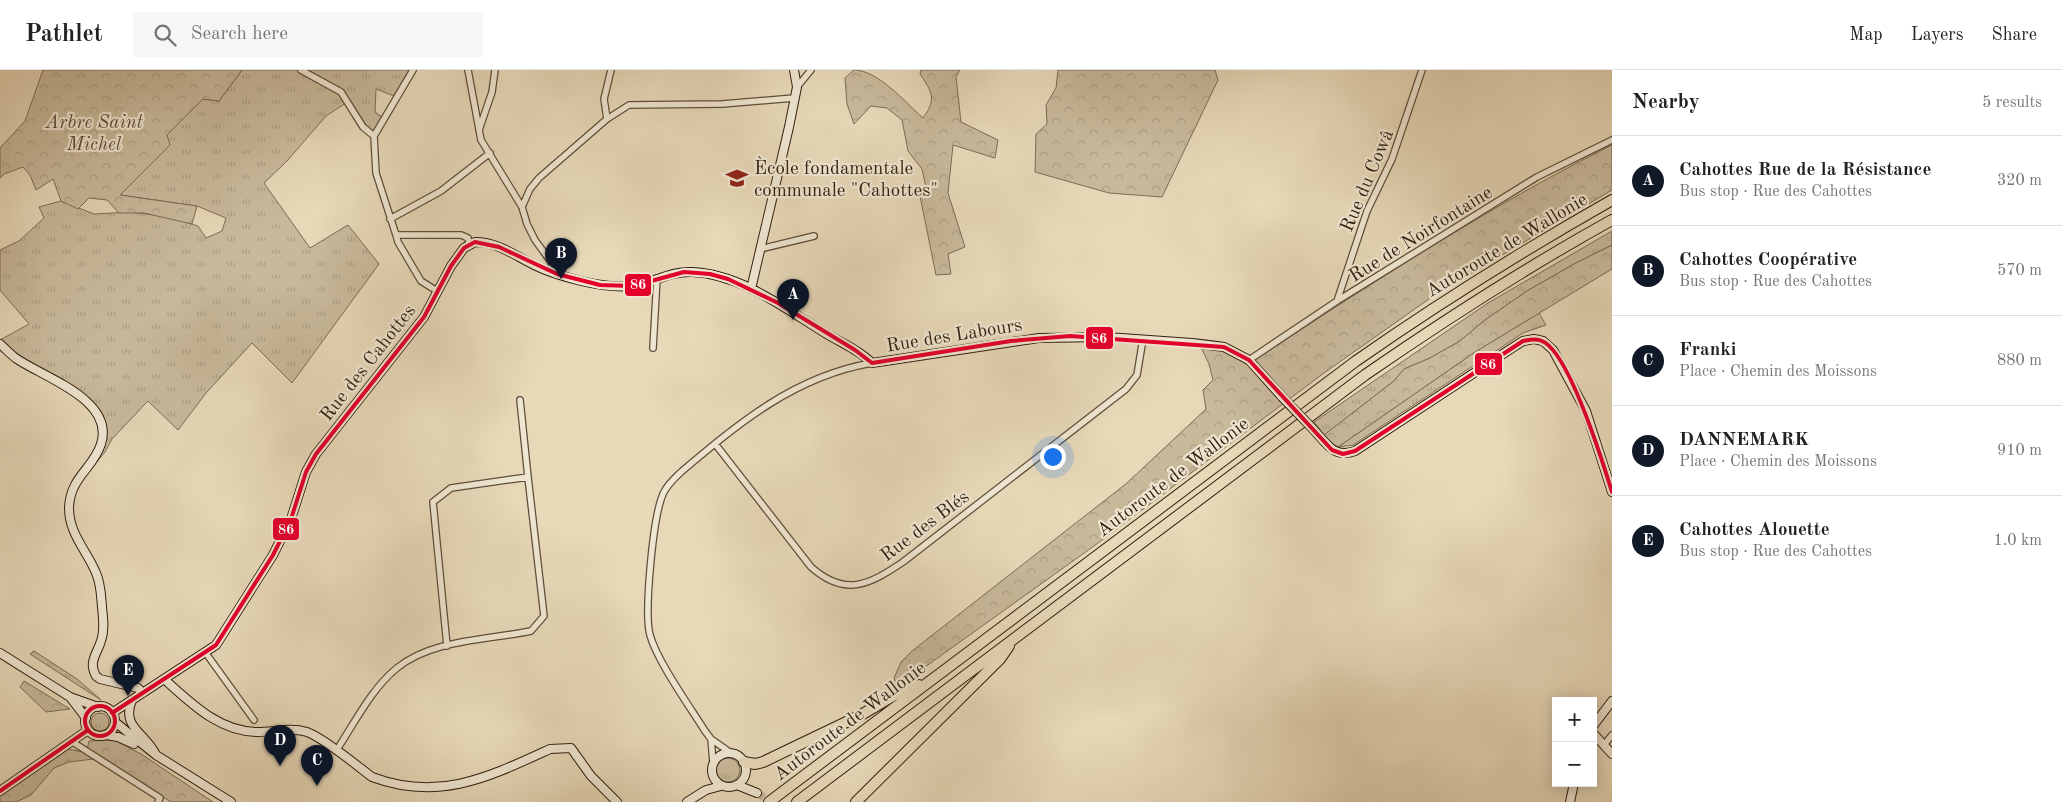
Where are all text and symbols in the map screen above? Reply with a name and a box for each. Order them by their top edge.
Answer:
search box [133,12,483,57]
icon: search [151,21,179,49]
text: Pathlet [25,23,103,47]
text: Search here [191,25,288,44]
text: Map [1849,26,1883,44]
text: Layers [1911,26,1963,44]
text: Share [1991,26,2037,44]
text: Nearby [1632,92,1700,113]
text: 5 results [1982,95,2042,111]
park label: Arbre Saint Michel [44,114,144,155]
street label: Rue du Cowâ [1338,126,1399,235]
place label: Ècole fondamentale communale "Cahottes" [754,156,938,201]
text: Cahottes Rue de la Résistance [1679,161,1931,180]
school or university icon: Ècole fondamentale communale "Cahottes" [724,165,750,191]
text: A [1642,173,1654,189]
text: 320 m [1997,173,2042,189]
street label: Rue de Noirfontaine [1346,183,1496,287]
text: Bus stop · Rue des Cahottes [1679,184,1872,200]
street label: Autoroute de Wallonie [1423,190,1591,302]
pin: B [545,238,577,279]
text: Cahottes Coopérative [1679,251,1857,270]
text: B [1642,263,1654,279]
text: 570 m [1997,263,2042,279]
line badge: 86 [624,273,652,297]
text: Bus stop · Rue des Cahottes [1679,274,1872,290]
text: 86 [630,278,646,292]
pin: A [777,279,809,320]
street label: Rue des Cahottes [318,302,420,425]
street label: Rue des Labours [885,316,1024,357]
line badge: 86 [1085,326,1114,350]
text: 86 [1091,332,1107,346]
text: Franki [1679,341,1736,360]
line badge: 86 [1474,352,1503,376]
text: C [1643,353,1653,369]
text: 880 m [1997,353,2042,369]
text: 86 [1480,358,1496,372]
text: Place · Chemin des Moissons [1679,364,1877,380]
street label: Autoroute de Wallonie [1094,415,1253,541]
text: DANNEMARK [1679,431,1809,450]
text: D [1642,443,1654,459]
text: 910 m [1997,443,2042,459]
your location [1040,444,1066,470]
text: Place · Chemin des Moissons [1679,454,1877,470]
street label: Rue des Blés [878,488,973,566]
line badge: 86 [272,517,300,541]
text: Cahottes Alouette [1679,521,1830,540]
text: 86 [278,523,294,537]
text: E [1642,533,1654,549]
text: 1.0 km [1993,533,2042,549]
text: Bus stop · Rue des Cahottes [1679,544,1872,560]
pin: E [112,655,144,696]
street label: Autoroute de Wallonie [771,659,930,785]
map controls [1552,697,1597,787]
button: + [1552,697,1597,742]
pin: D [264,725,296,766]
button: − [1552,742,1597,787]
pin: C [301,745,333,786]

